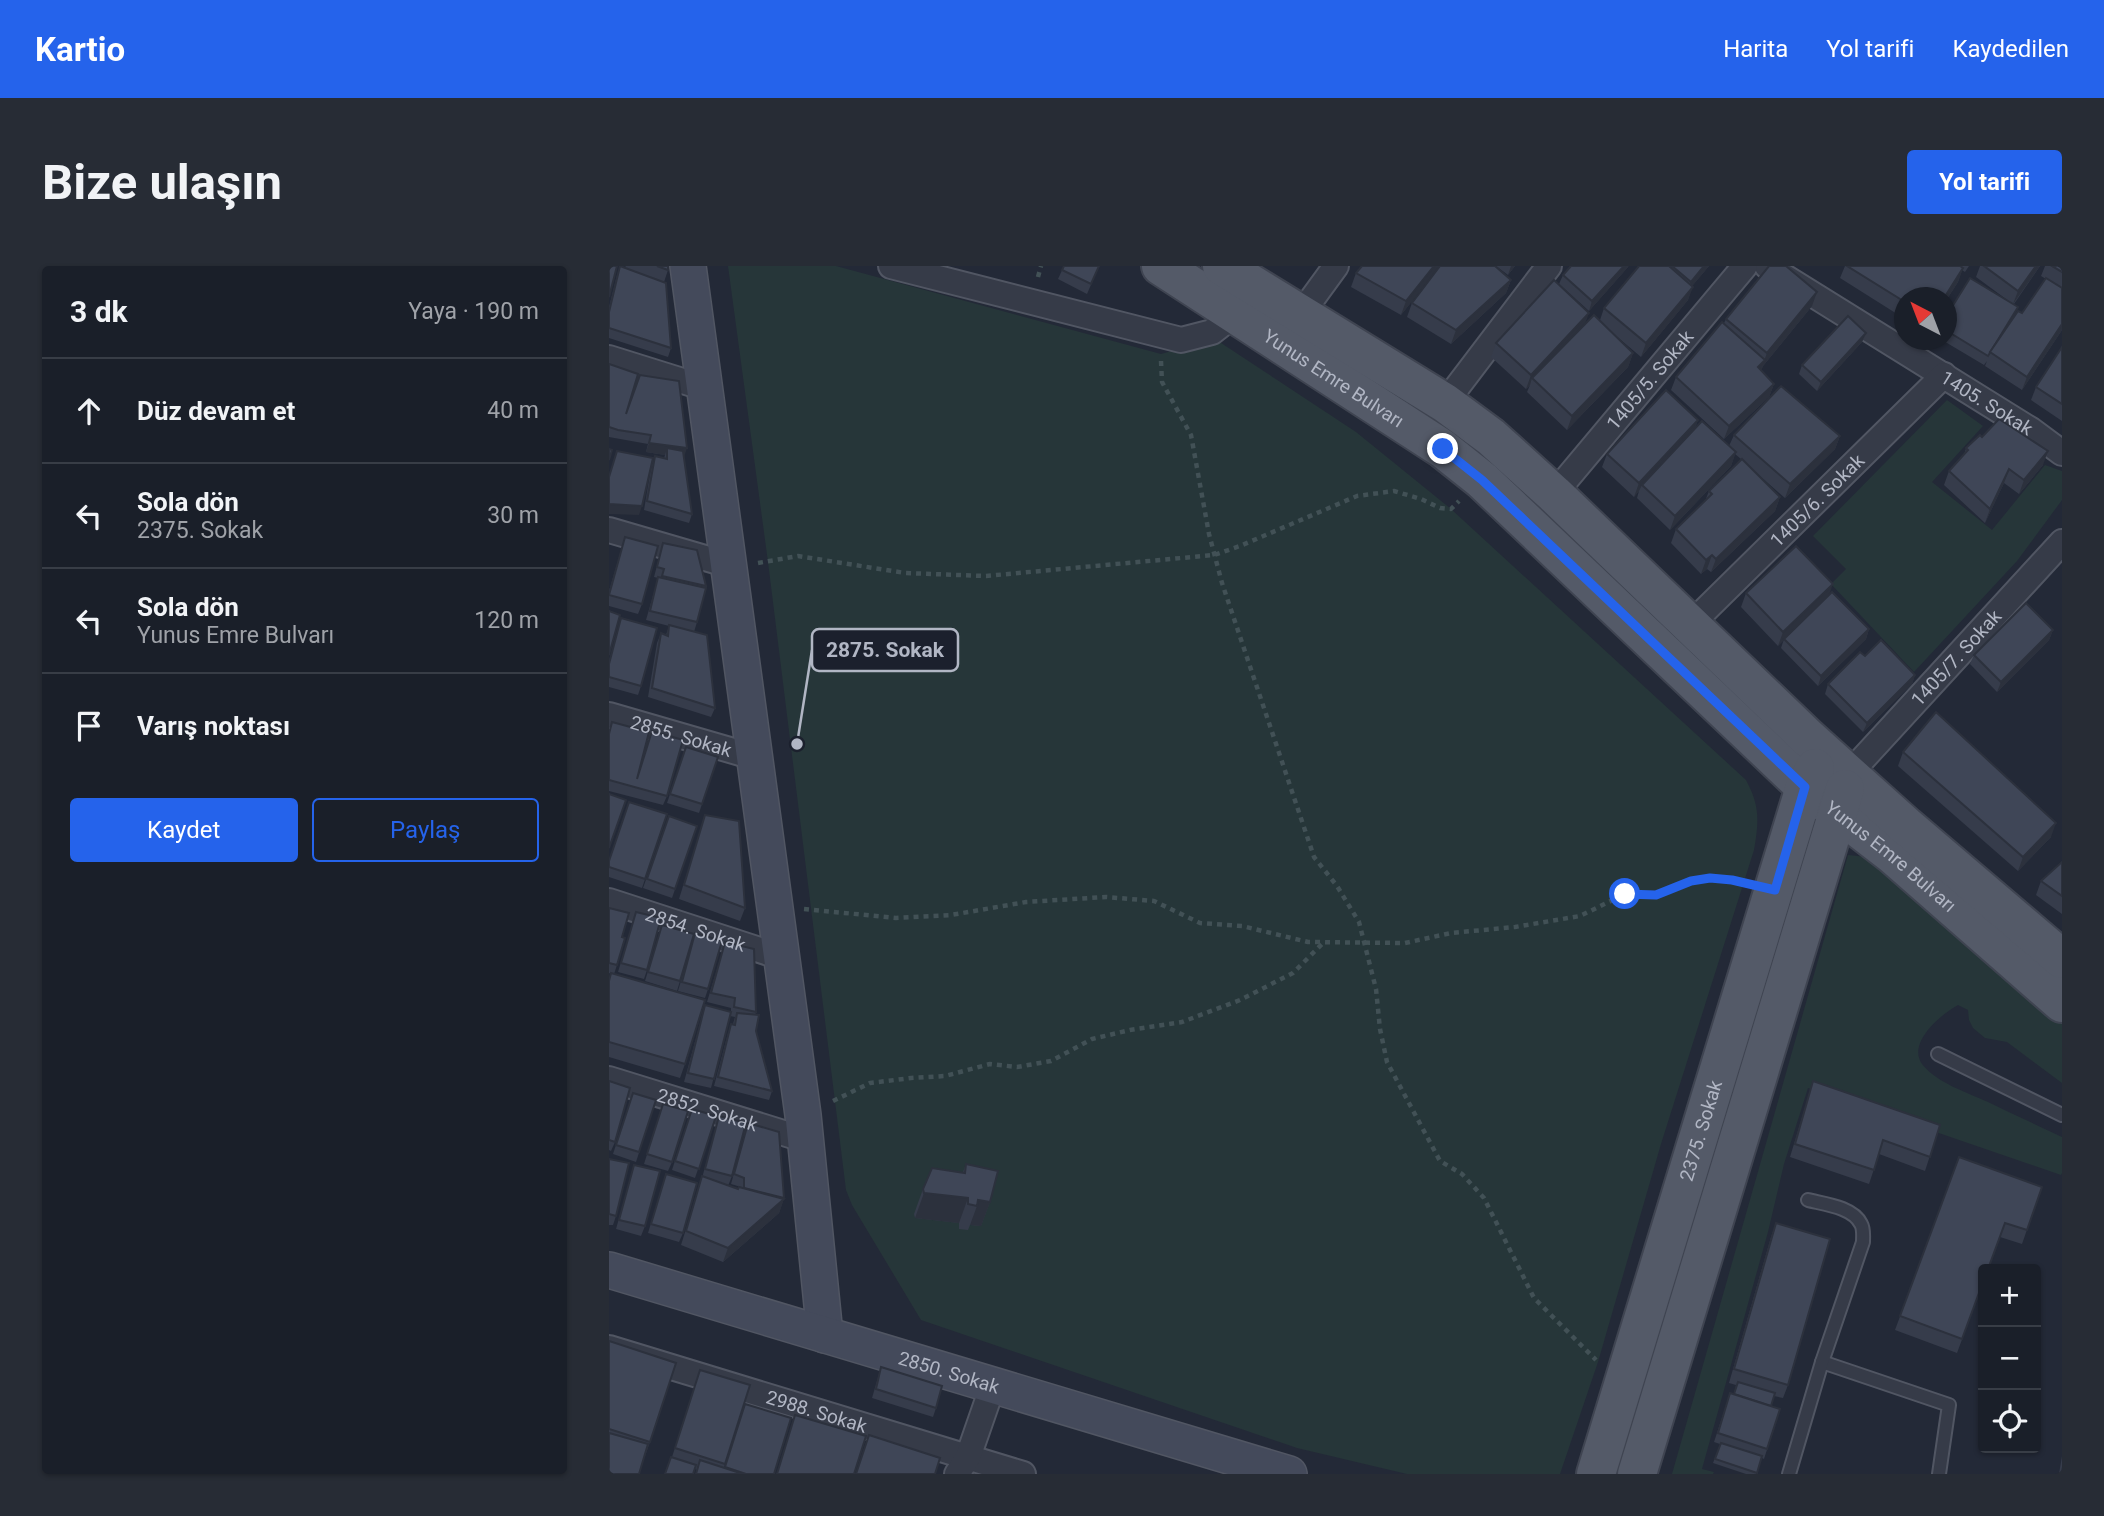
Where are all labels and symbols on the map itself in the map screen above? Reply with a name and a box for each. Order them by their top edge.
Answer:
north arrow [1894,287,1957,350]
street label: Yunus Emre Bulvarı [1259,324,1408,432]
street label: 1405/5. Sokak [1601,325,1698,434]
street label: 1405. Sokak [1937,365,2038,440]
route end [1427,433,1458,464]
street label: 1405/6. Sokak [1765,449,1869,551]
street label: 1405/7. Sokak [1906,604,2006,711]
callout: 2875. Sokak [812,629,958,671]
text: 2875. Sokak [826,638,945,662]
street label: 2855. Sokak [628,710,735,762]
street label: Yunus Emre Bulvarı [1821,796,1961,917]
route start [1609,878,1640,909]
street label: 2854. Sokak [642,902,749,956]
street label: 2375. Sokak [1674,1077,1727,1184]
street label: 2852. Sokak [654,1083,761,1136]
street label: 2850. Sokak [896,1346,1003,1398]
street label: 2988. Sokak [763,1385,870,1437]

